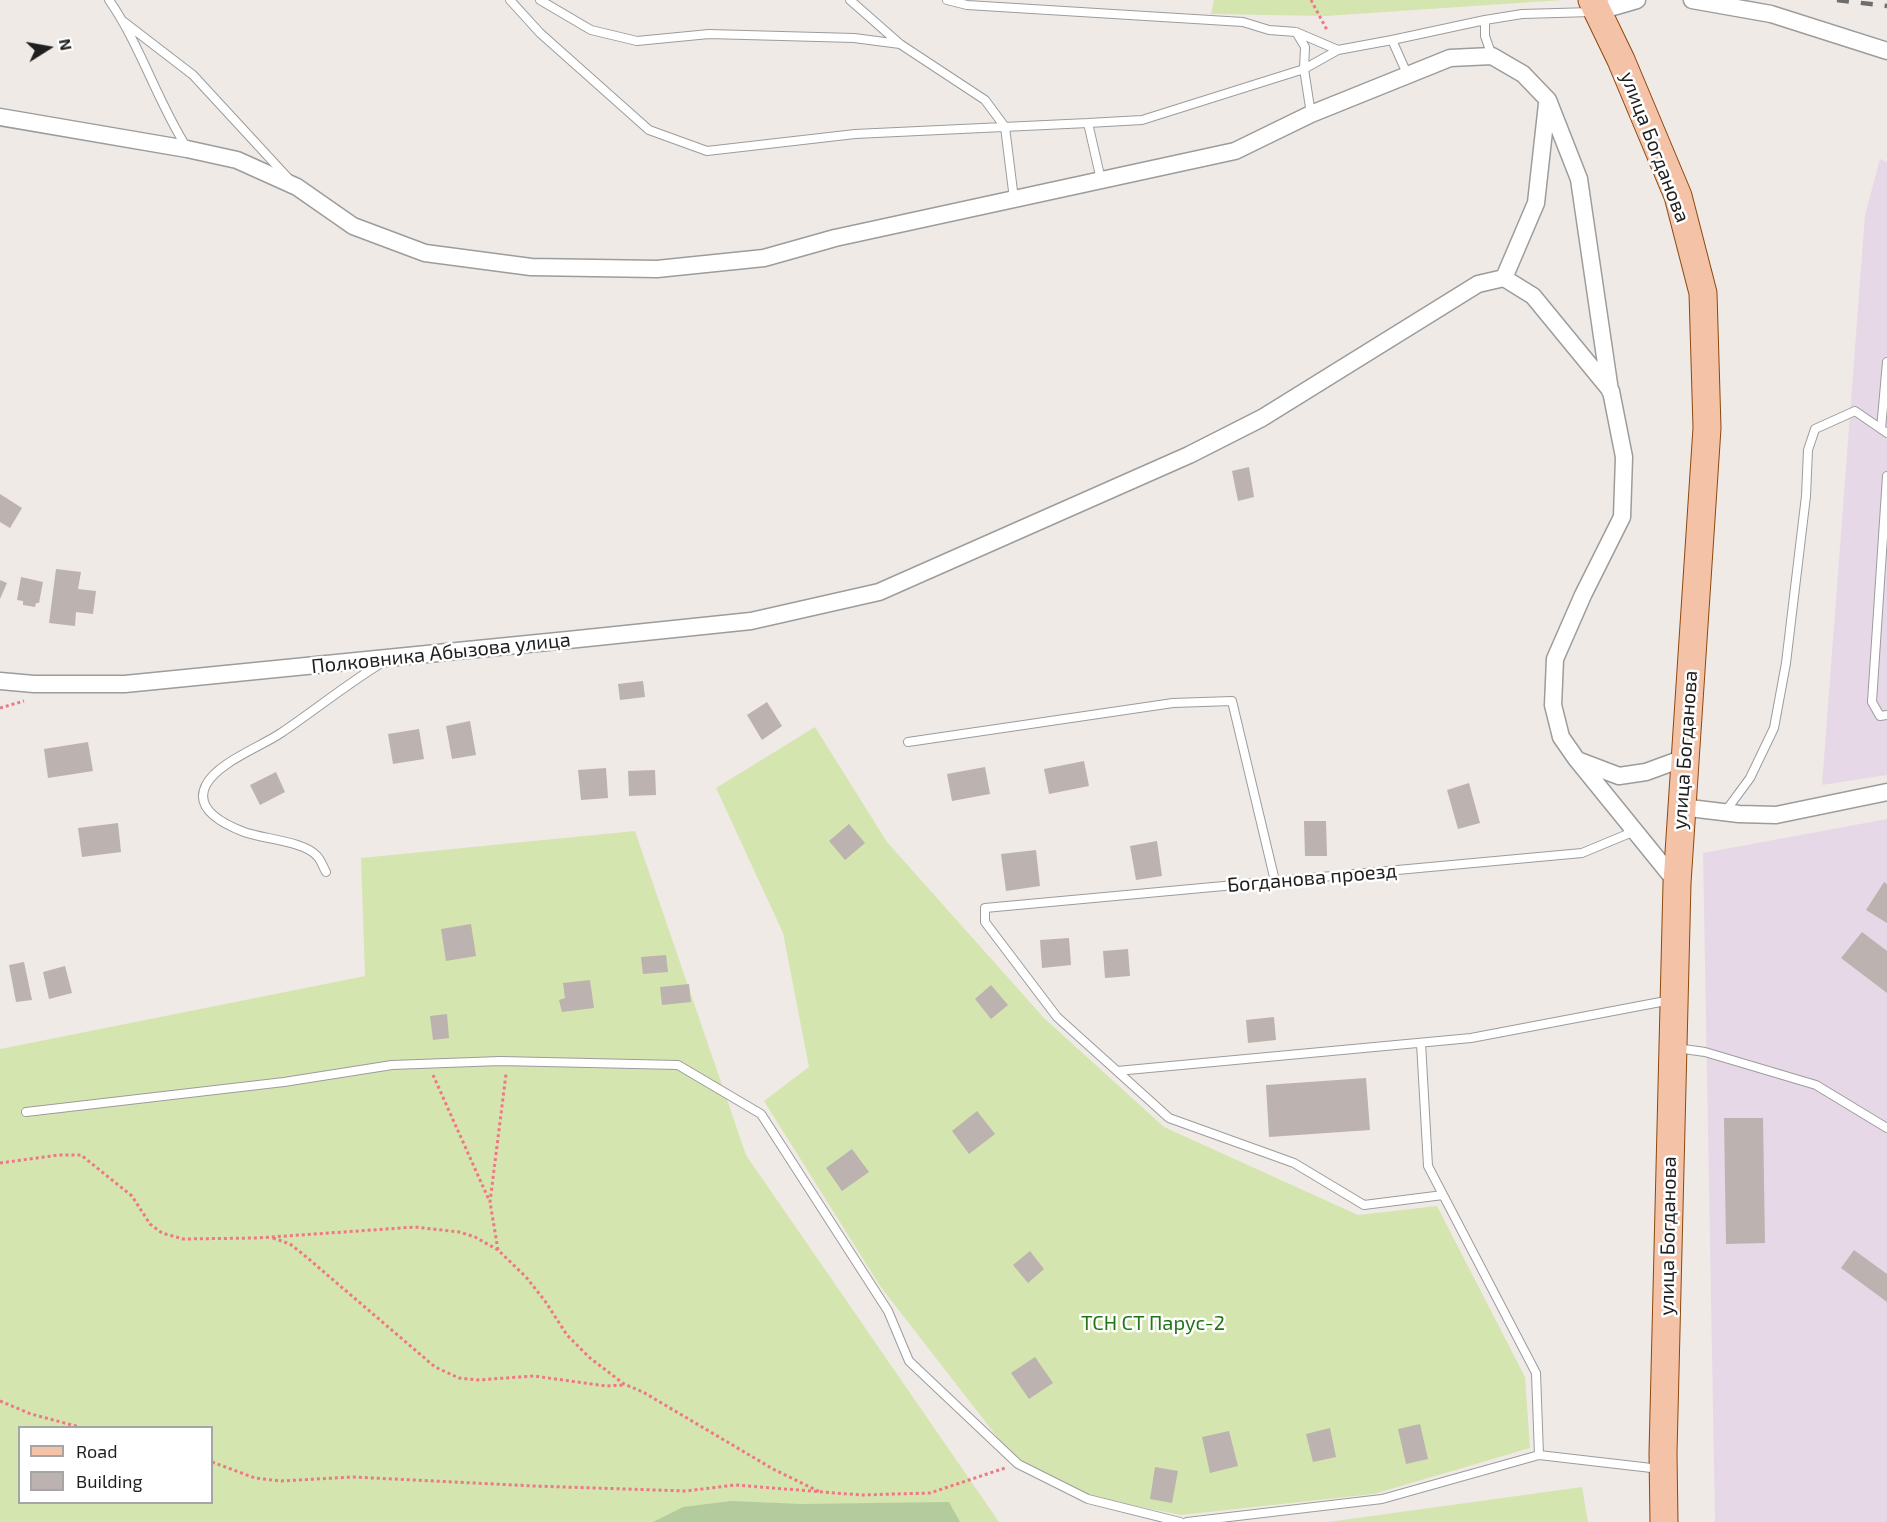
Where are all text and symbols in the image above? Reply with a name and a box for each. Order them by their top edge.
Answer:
north arrow [18,18,78,78]
text: N [56,37,77,52]
street label: улица Богданова [1615,68,1695,226]
street label: Полковника Абызова улица [310,627,572,679]
street label: улица Богданова [1667,670,1703,830]
street label: Богданова проезд [1226,859,1398,897]
street label: улица Богданова [1655,1156,1681,1316]
park label: ТСН СТ Парус-2 [1081,1311,1225,1335]
legend [18,1426,213,1504]
text: Road [76,1440,117,1462]
text: Building [76,1470,143,1492]

